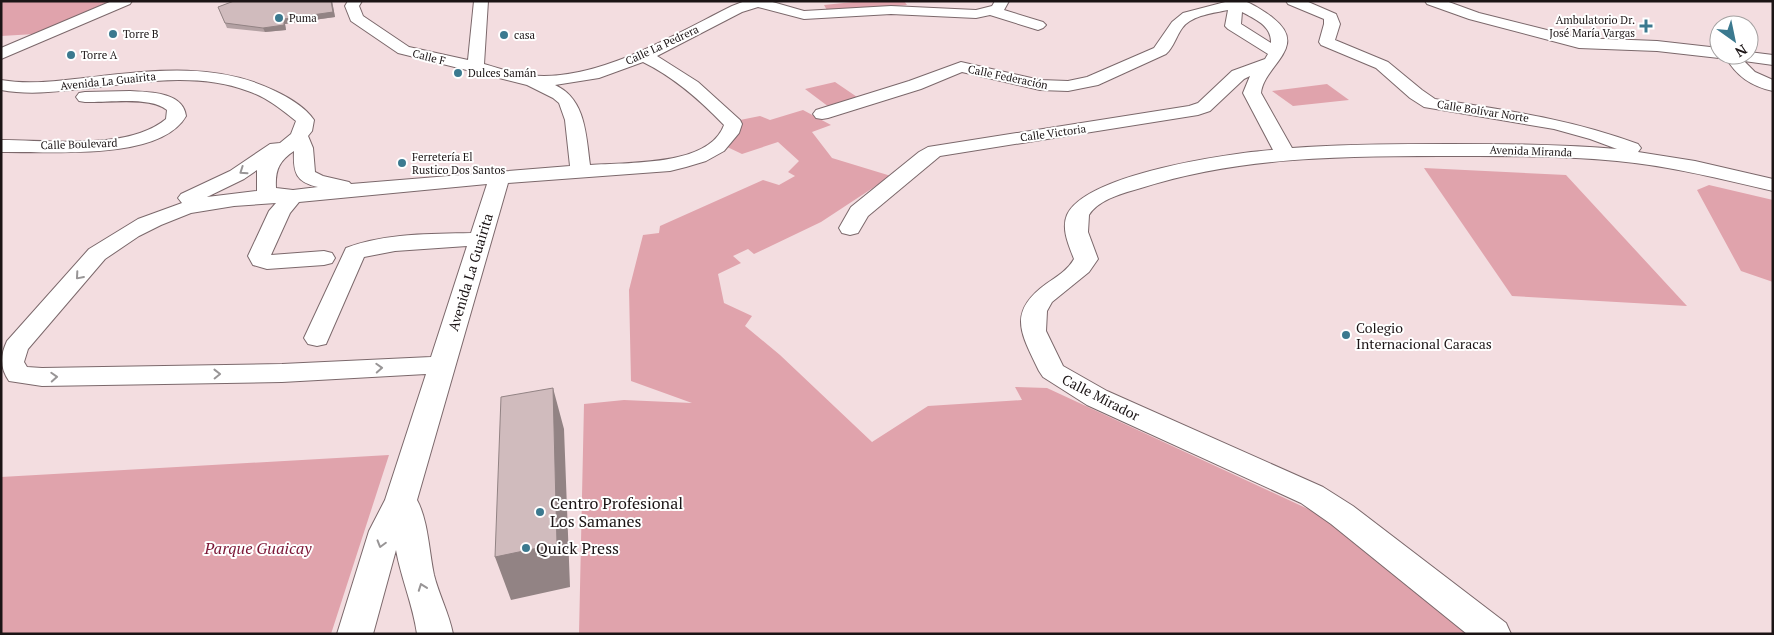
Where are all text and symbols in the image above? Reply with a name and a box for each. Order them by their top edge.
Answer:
place label: Puma [289,11,317,25]
marker: Puma [273,12,285,24]
place label: Ambulatorio Dr. José María Vargas [1549,13,1635,40]
north arrow [1709,15,1759,65]
marker: Ambulatorio Dr. José María Vargas [1639,19,1653,33]
street label: Calle La Pedrera [623,22,701,68]
place label: Torre B [123,27,159,41]
marker: Torre B [107,28,119,40]
place label: casa [514,28,535,42]
marker: casa [498,29,510,41]
text: N [1731,40,1751,62]
street label: Calle F [411,46,447,68]
place label: Torre A [81,48,118,62]
marker: Torre A [65,49,77,61]
street label: Calle Federación [967,62,1050,92]
place label: Dulces Samán [468,66,537,80]
marker: Dulces Samán [452,67,464,79]
street label: Avenida La Guairita [60,69,157,93]
street label: Calle Bolívar Norte [1436,97,1530,125]
street label: Calle Victoria [1019,121,1087,145]
street label: Calle Boulevard [40,136,118,152]
street label: Avenida Miranda [1489,143,1573,159]
place label: Ferretería El Rustico Dos Santos [412,150,506,177]
marker: Ferretería El Rustico Dos Santos [396,157,408,169]
one-way arrow [239,165,249,174]
street label: Avenida La Guairita [443,211,497,333]
one-way arrow [76,270,85,279]
place label: Colegio Internacional Caracas [1356,318,1492,353]
marker: Colegio Internacional Caracas [1340,329,1352,341]
one-way arrow [375,362,383,373]
one-way arrow [213,368,221,379]
street label: Calle Mirador [1059,369,1144,425]
one-way arrow [51,371,59,382]
place label: Centro Profesional Los Samanes [550,492,683,532]
marker: Centro Profesional Los Samanes [534,506,546,518]
park label: Parque Guaicay [203,537,312,559]
place label: Quick Press [536,537,619,559]
one-way arrow [377,540,387,548]
marker: Quick Press [520,542,532,554]
one-way arrow [418,583,428,592]

